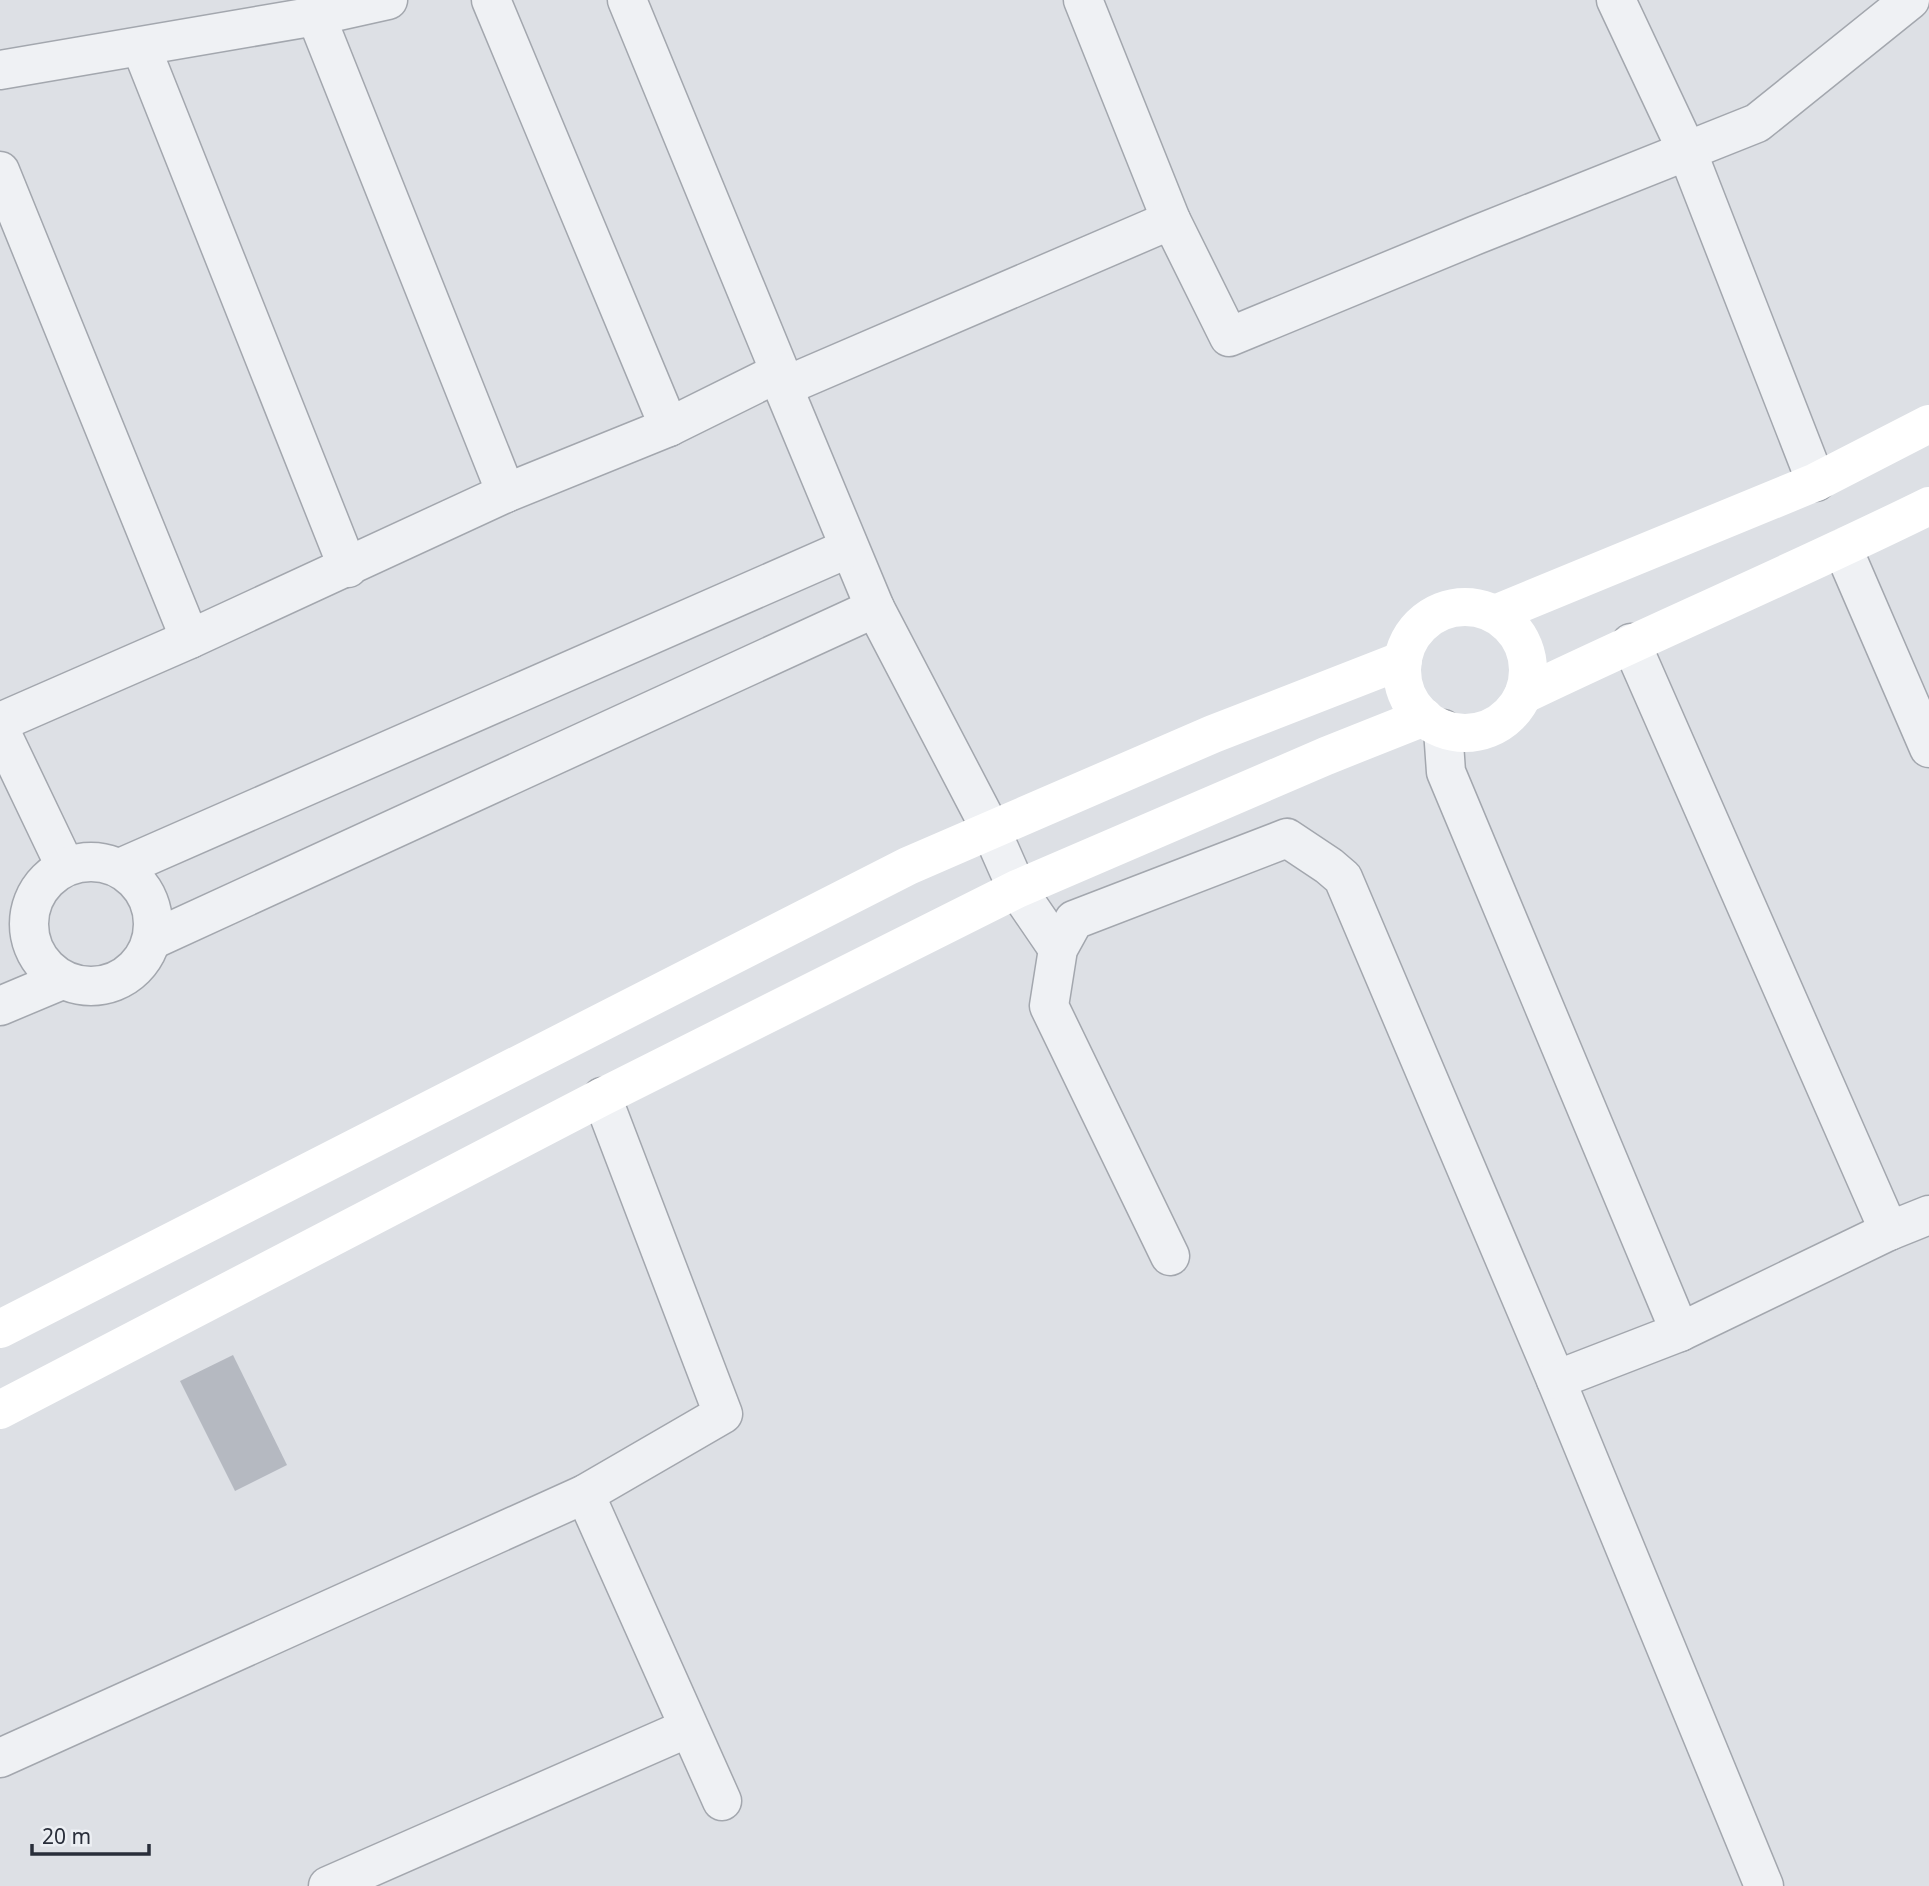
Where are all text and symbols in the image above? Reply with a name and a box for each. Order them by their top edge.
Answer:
scale bar [32,1812,149,1856]
text: 20 m [42,1822,91,1850]

